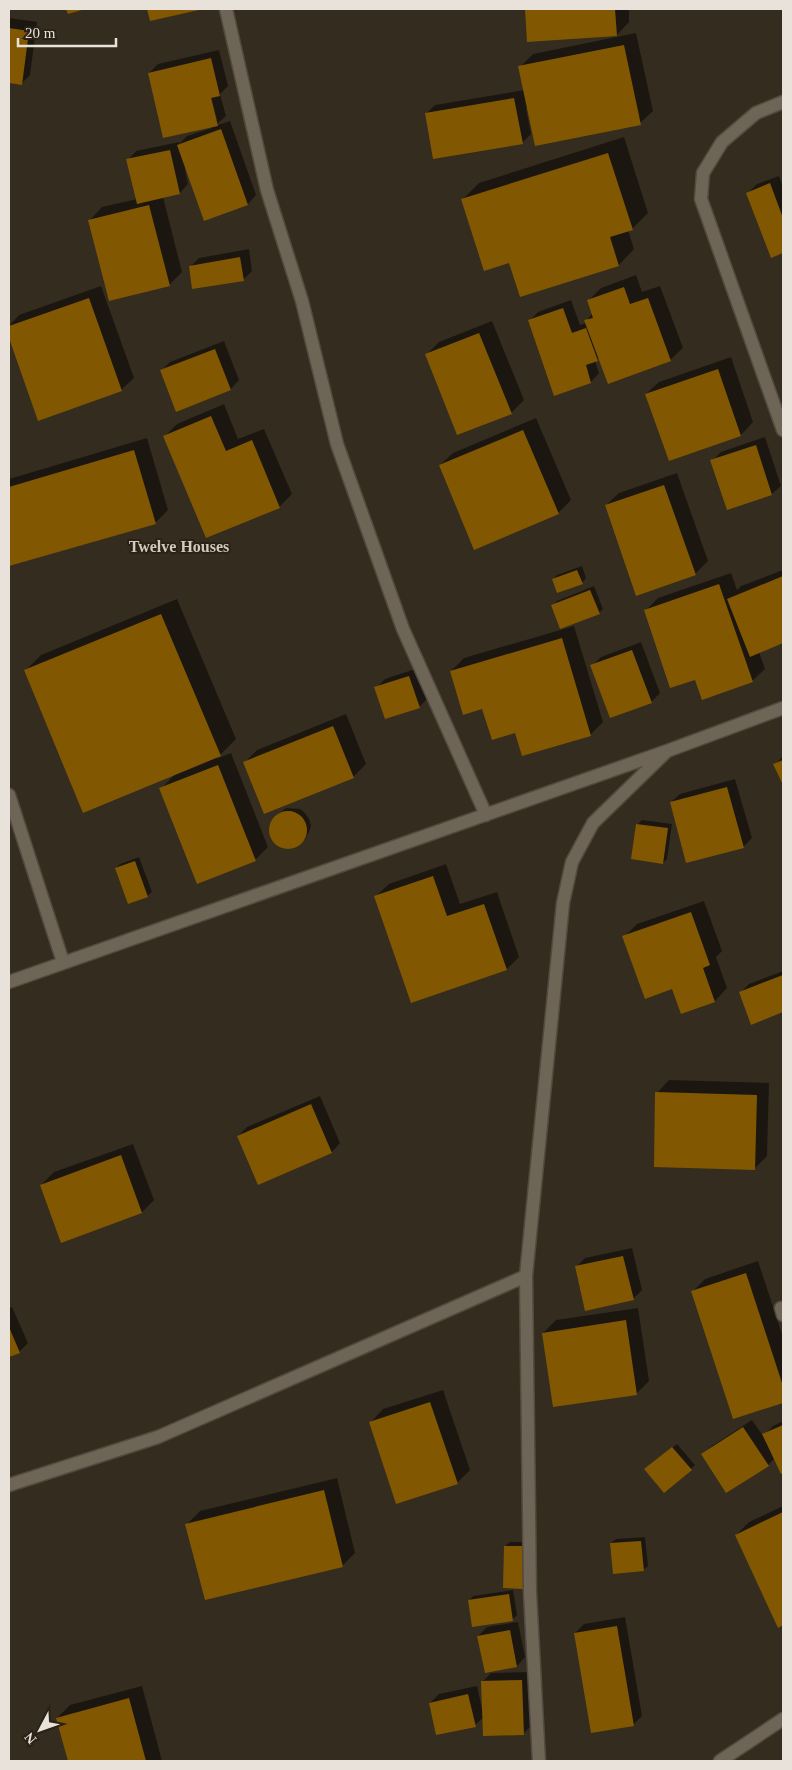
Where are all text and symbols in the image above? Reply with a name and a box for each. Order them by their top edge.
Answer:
scale bar [18,15,115,47]
text: 20 m [25,25,56,41]
district label: Twelve Houses [129,538,229,555]
north arrow [15,1705,65,1755]
text: N [22,1729,40,1747]

